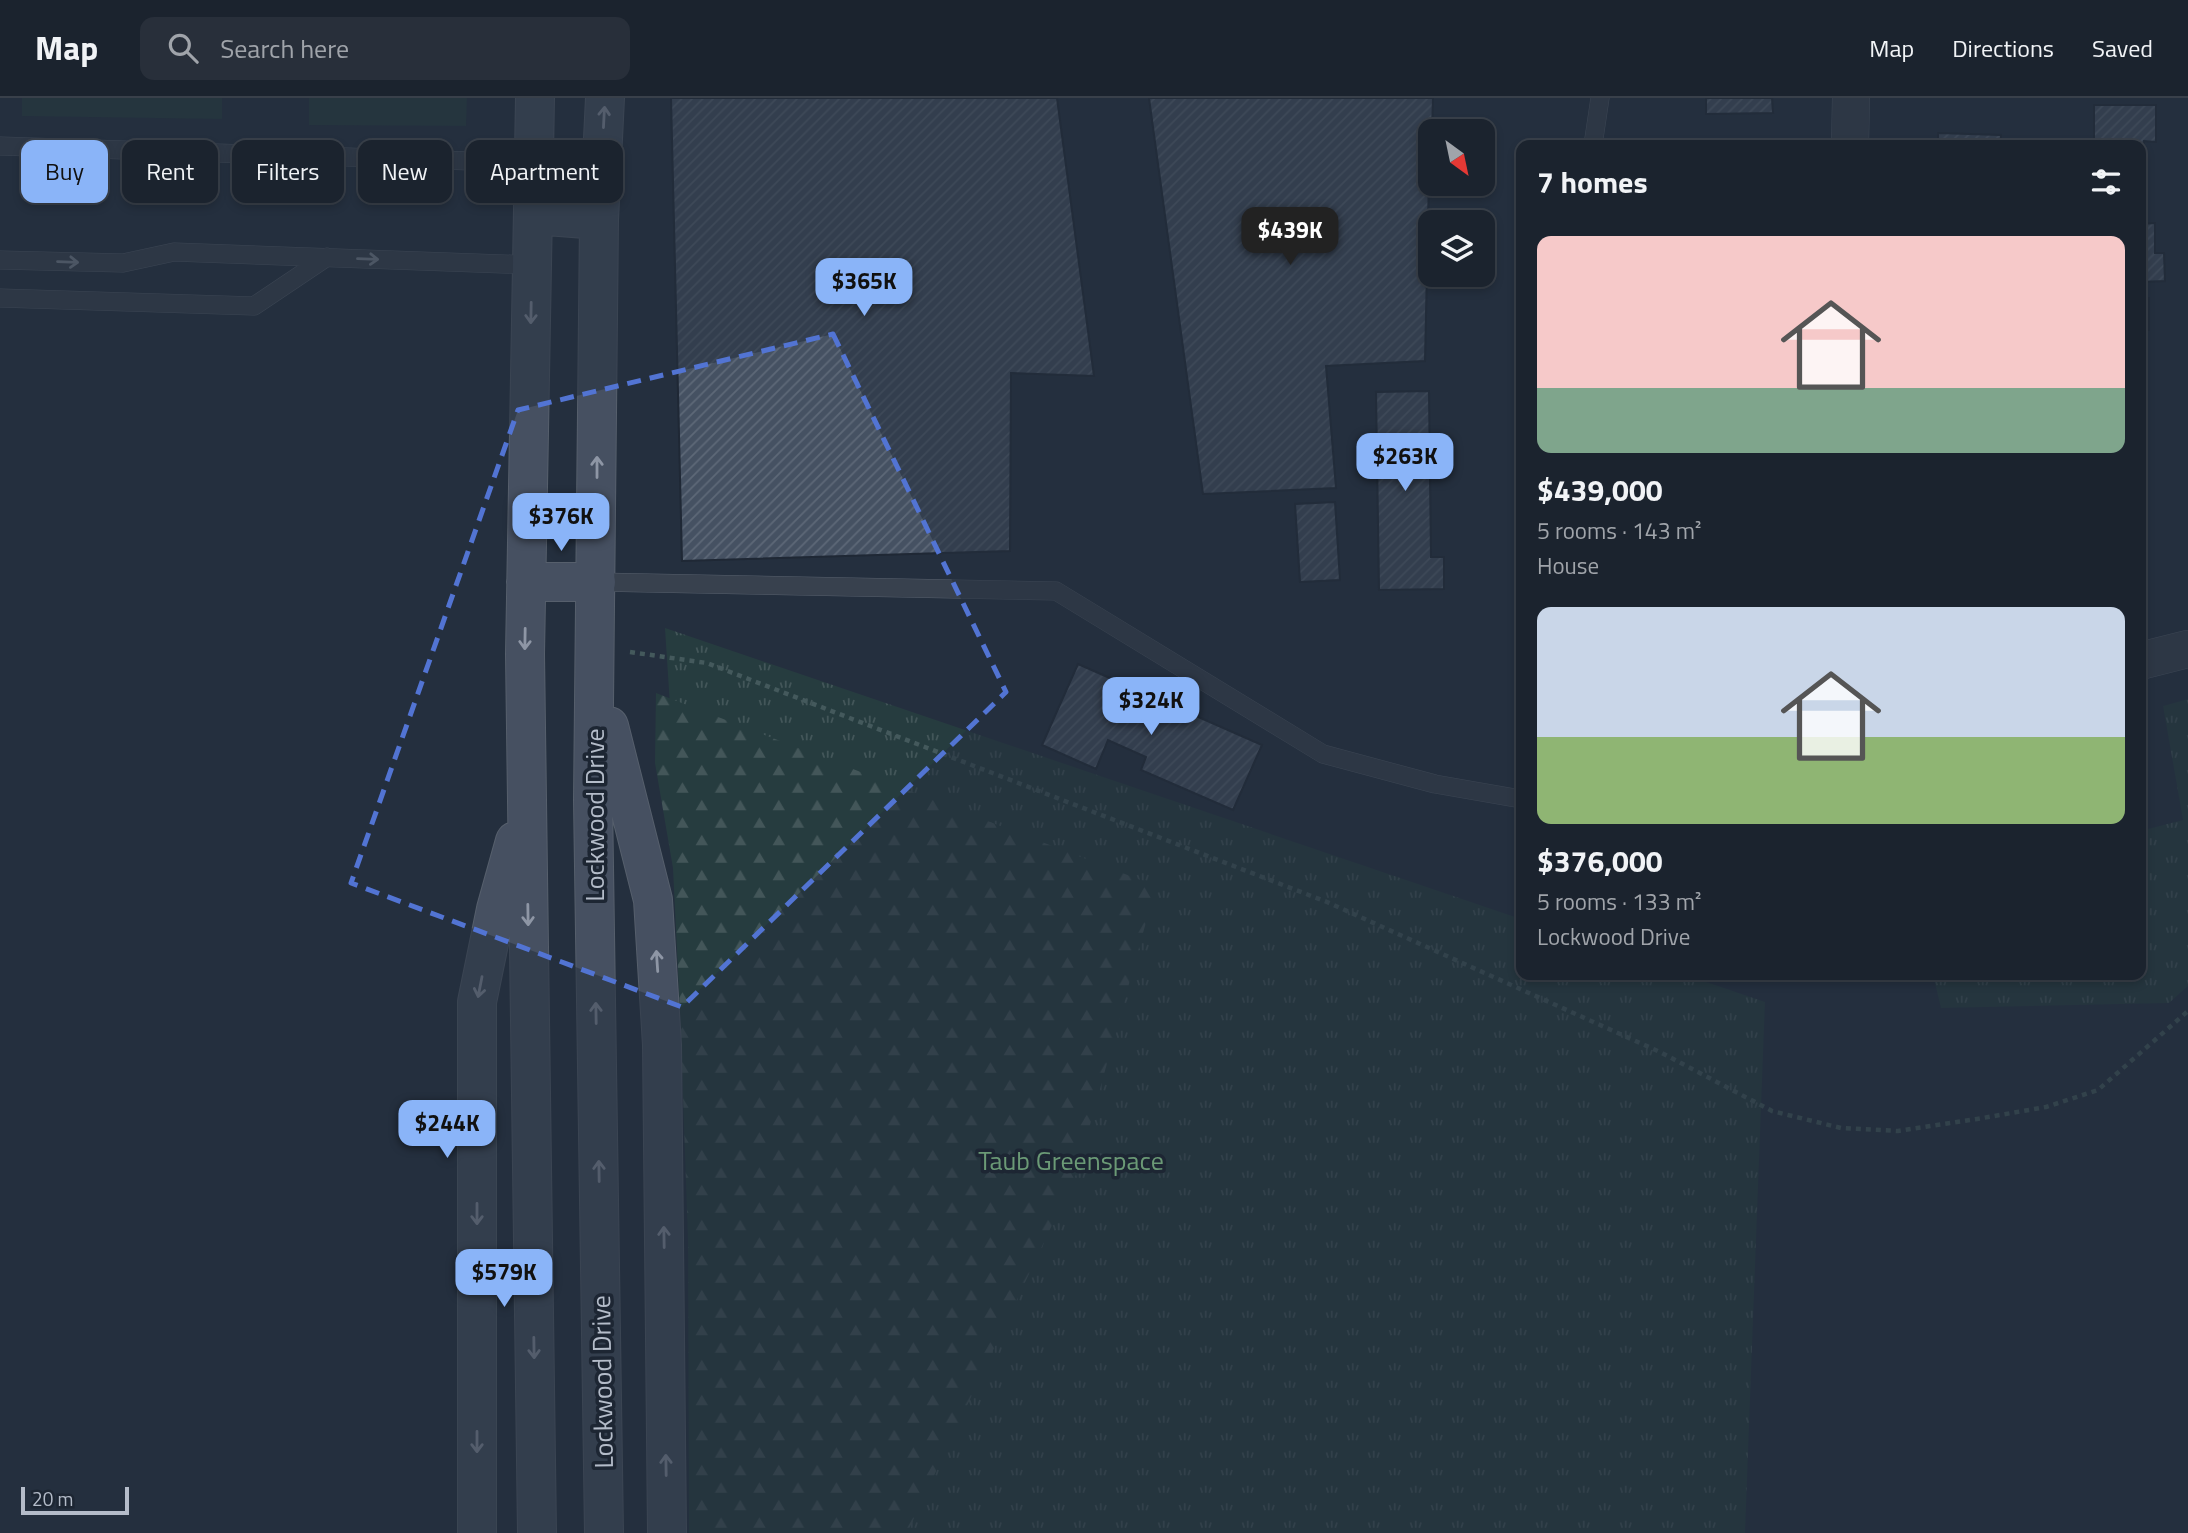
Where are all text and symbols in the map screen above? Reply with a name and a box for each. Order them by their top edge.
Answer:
search box [140,17,630,80]
text: Map [35,23,98,73]
icon: search [164,29,202,67]
text: Search here [220,29,349,68]
text: Map [1869,30,1914,66]
text: Directions [1952,30,2054,66]
text: Saved [2092,30,2153,66]
one-way arrow [598,106,611,129]
north arrow [1418,119,1494,196]
map controls [1418,119,1495,287]
chip: Buy [21,140,108,203]
chip: Rent [122,140,218,203]
chip: Filters [232,140,344,203]
chip: New [358,140,452,203]
chip: Apartment [466,140,623,203]
text: 7 homes [1537,159,1648,205]
icon: filters [2087,163,2125,201]
pin: $439K [1241,208,1339,267]
button: layers [1418,210,1495,287]
text: $439K [1257,212,1323,247]
one-way arrow [356,252,379,265]
one-way arrow [56,255,79,269]
pin: $365K [815,258,913,318]
text: $365K [831,263,897,298]
icon: home [1768,282,1894,408]
one-way arrow [525,301,538,324]
pin: $263K [1356,434,1454,493]
text: $263K [1372,438,1438,473]
one-way arrow [590,455,603,478]
text: $439,000 [1537,467,1663,513]
pin: $376K [512,494,610,553]
text: $376K [528,498,594,533]
text: 5 rooms · 143 m² [1537,513,1701,548]
text: House [1537,548,1599,583]
one-way arrow [518,627,532,650]
icon: home [1768,653,1894,779]
pin: $324K [1102,678,1200,737]
text: $324K [1118,682,1184,717]
street label: Lockwood Drive [575,728,614,902]
text: $376,000 [1537,838,1663,884]
text: 5 rooms · 133 m² [1537,884,1701,919]
one-way arrow [521,903,535,926]
text: Lockwood Drive [1537,919,1690,954]
one-way arrow [650,950,663,973]
one-way arrow [473,975,487,998]
one-way arrow [590,1001,603,1024]
pin: $244K [398,1100,496,1160]
text: $244K [414,1105,480,1140]
park label: Taub Greenspace [978,1141,1164,1180]
one-way arrow [592,1160,606,1183]
one-way arrow [470,1203,484,1226]
one-way arrow [657,1226,671,1249]
pin: $579K [455,1250,553,1309]
text: $579K [471,1254,537,1289]
street label: Lockwood Drive [581,1295,623,1469]
one-way arrow [527,1336,541,1359]
one-way arrow [470,1430,484,1453]
one-way arrow [659,1454,673,1477]
scale bar [21,1484,130,1516]
text: 20 m [32,1484,73,1513]

